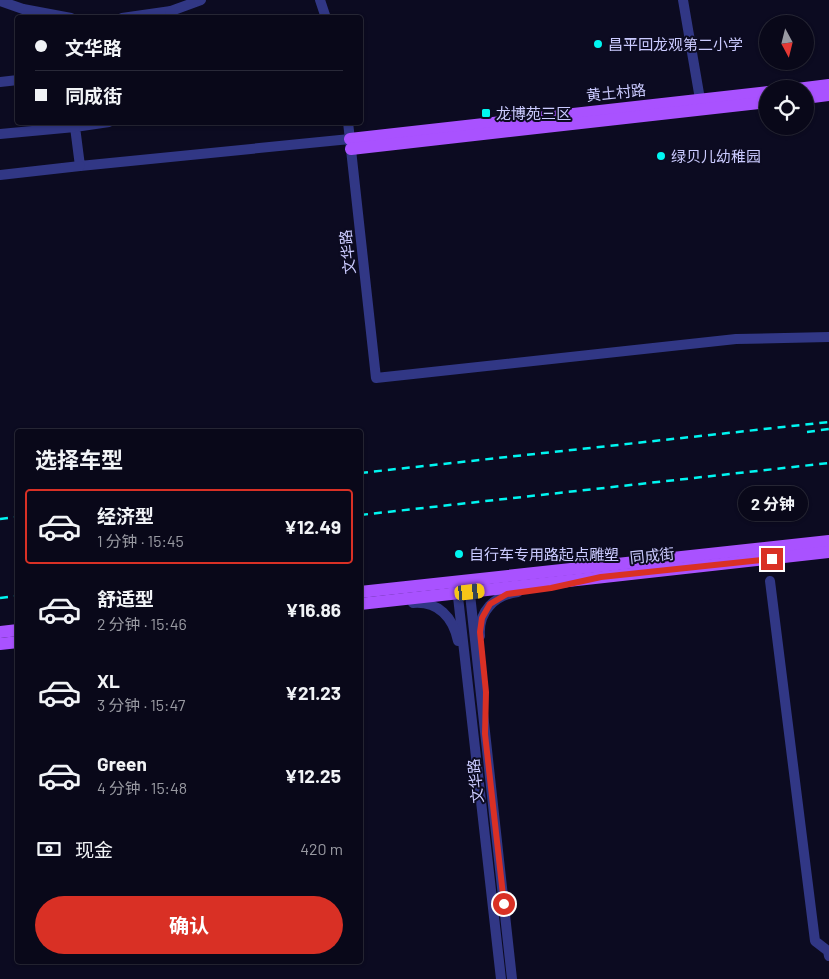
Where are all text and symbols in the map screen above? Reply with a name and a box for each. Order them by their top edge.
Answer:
north arrow [759,15,814,70]
map controls [759,15,814,135]
place label: 昌平回龙观第二小学 [608,35,743,53]
text: 文华路 [65,36,122,59]
marker: 昌平回龙观第二小学 [592,38,604,50]
street label: 黄土村路 [585,80,647,104]
button: locate [759,80,814,135]
text: 同成街 [65,84,122,107]
place label: 龙博苑三区 [496,104,571,122]
marker: 龙博苑三区 [480,107,492,119]
place label: 绿贝儿幼稚园 [671,147,761,165]
marker: 绿贝儿幼稚园 [655,150,667,162]
street label: 文华路 [336,229,358,275]
text: 选择车型 [35,446,123,472]
callout: 2 分钟 [737,486,807,522]
text: 2 分钟 [751,494,795,513]
icon: car [37,504,82,549]
text: 经济型 [97,504,154,527]
text: ¥12.49 [284,515,341,538]
text: 1 分钟 · 15:45 [97,531,184,550]
street label: 同成街 [629,544,675,566]
place label: 自行车专用路起点雕塑 [469,545,619,563]
marker: 自行车专用路起点雕塑 [453,548,465,560]
route end [761,548,783,570]
car [454,583,485,601]
icon: car [37,587,82,632]
text: 舒适型 [97,587,154,610]
text: ¥16.86 [285,598,341,621]
text: 2 分钟 · 15:46 [97,614,187,633]
text: XL [97,669,120,692]
icon: car [37,670,82,715]
text: ¥21.23 [285,681,341,704]
text: 3 分钟 · 15:47 [97,695,185,714]
text: Green [97,752,147,775]
icon: car [37,753,82,798]
street label: 文华路 [464,758,486,804]
text: ¥12.25 [285,764,341,787]
text: 4 分钟 · 15:48 [97,778,187,797]
icon: cash [35,835,63,863]
text: 现金 [75,838,113,861]
text: 420 m [300,839,343,858]
route start [493,893,515,915]
button: 确认 [35,896,343,954]

